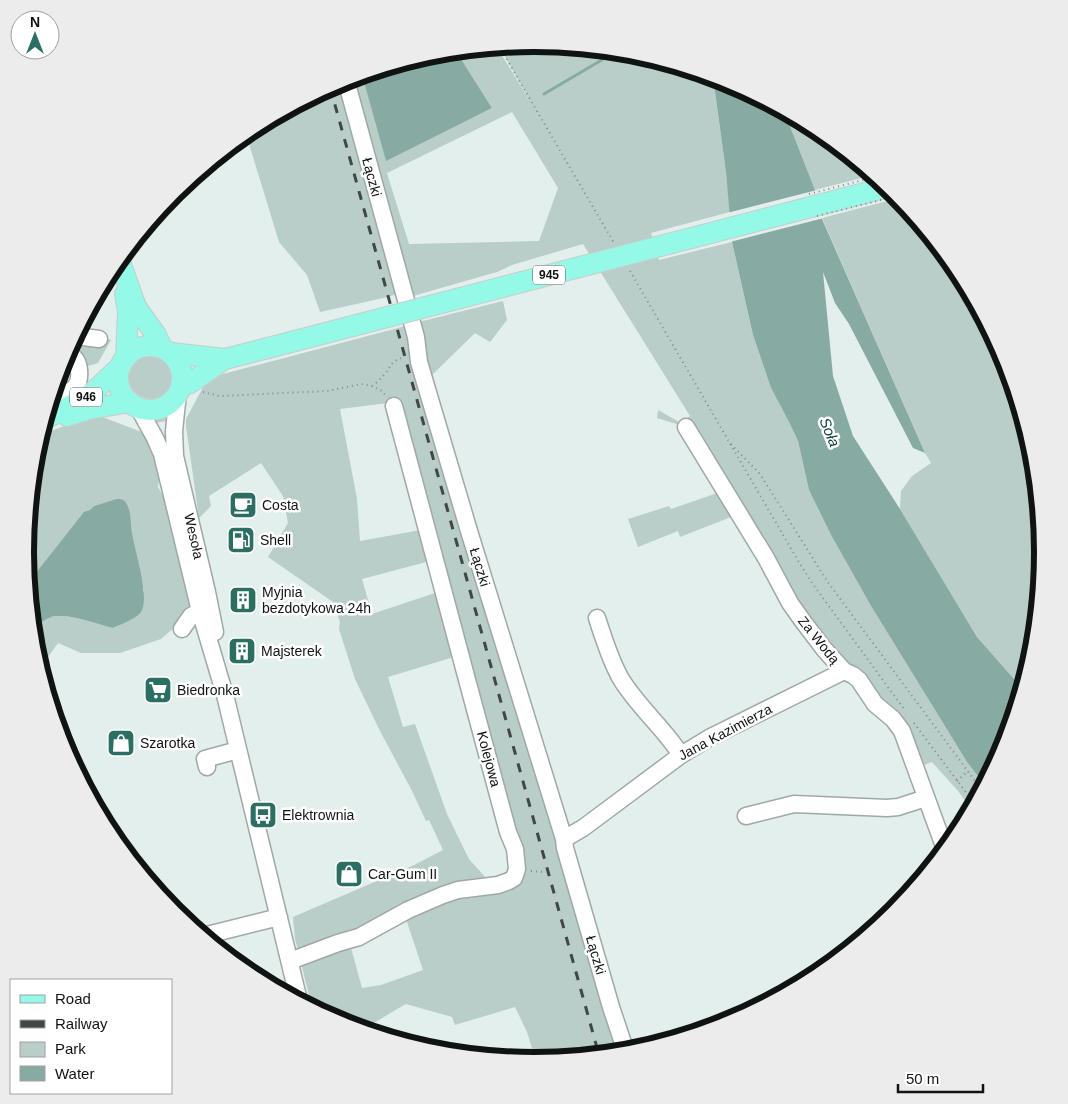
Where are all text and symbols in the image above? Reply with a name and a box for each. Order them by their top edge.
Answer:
north arrow [10,10,60,60]
text: N [30,14,40,30]
street label: Łączki [359,156,385,198]
road number: 945 [533,266,565,284]
road number: 946 [70,388,102,407]
water label: Soła [816,415,844,449]
cafe icon: Costa [228,490,258,520]
place label: Costa [262,497,299,513]
street label: Wesoła [181,512,207,561]
fuel station icon: Shell [226,525,256,555]
place label: Shell [260,532,291,548]
street label: Łączki [467,546,493,588]
place label: Myjnia bezdotykowa 24h [262,584,371,616]
building icon: Myjnia bezdotykowa 24h [228,585,258,615]
street label: Za Wodą [795,613,843,667]
building icon: Majsterek [227,636,257,666]
place label: Majsterek [261,643,323,659]
supermarket icon: Biedronka [143,675,173,705]
place label: Biedronka [177,682,240,698]
street label: Jana Kazimierza [676,701,775,763]
shop icon: Szarotka [106,728,136,758]
street label: Kolejowa [474,729,504,789]
place label: Szarotka [140,735,195,751]
bus stop icon: Elektrownia [248,800,278,830]
place label: Elektrownia [282,807,355,823]
shop icon: Car-Gum II [334,859,364,889]
place label: Car-Gum II [368,866,437,882]
street label: Łączki [583,934,609,976]
legend [10,979,172,1094]
text: Road [55,990,91,1007]
text: Railway [55,1015,108,1032]
text: Park [55,1040,86,1057]
scale bar [898,1062,983,1094]
text: Water [55,1065,94,1082]
text: 50 m [906,1070,939,1087]

